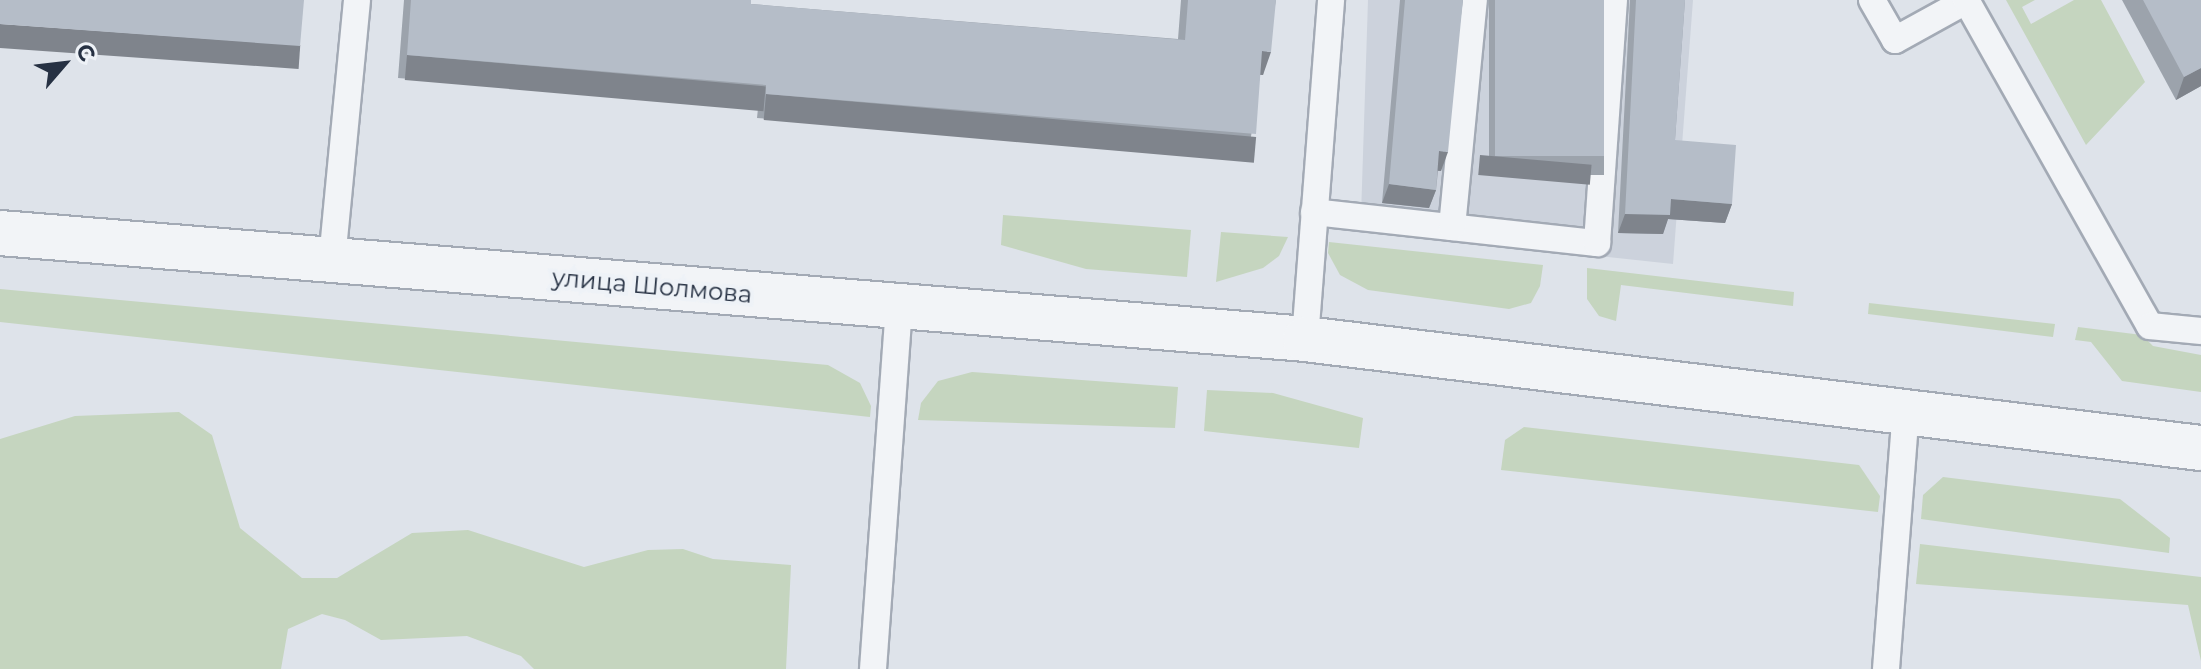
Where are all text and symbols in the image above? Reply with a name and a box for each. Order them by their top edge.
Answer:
north arrow [24,24,104,104]
text: С [70,39,101,66]
street label: улица Шолмова [551,263,753,309]

